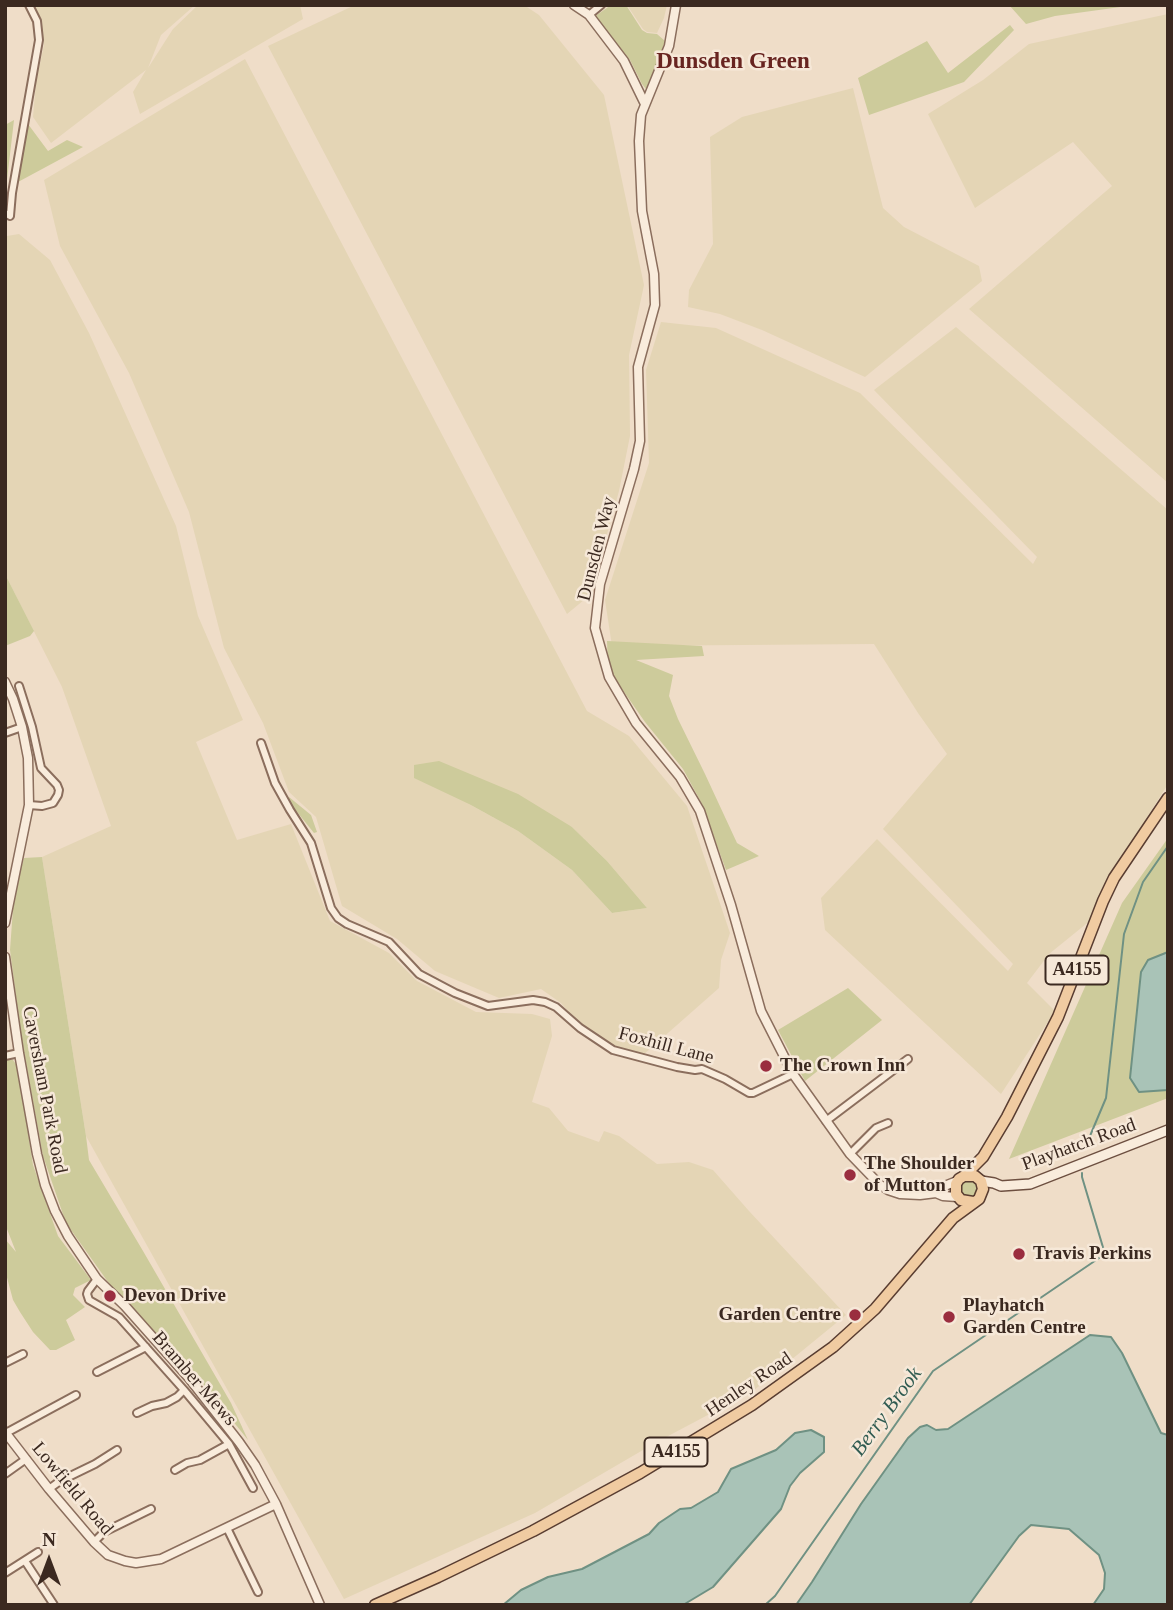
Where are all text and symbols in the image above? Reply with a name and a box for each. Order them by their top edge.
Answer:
district label: Dunsden Green [656,48,810,76]
street label: Dunsden Way [573,495,621,603]
road number: A4155 [1046,956,1108,985]
street label: Caversham Park Road [17,1004,71,1176]
street label: Foxhill Lane [616,1022,716,1070]
place label: The Crown Inn [780,1055,905,1077]
marker: The Crown Inn [758,1058,774,1074]
street label: Playhatch Road [1019,1114,1139,1176]
place label: The Shoulder of Mutton [864,1153,974,1197]
marker: The Shoulder of Mutton [842,1167,858,1183]
place label: Travis Perkins [1033,1243,1151,1265]
marker: Travis Perkins [1011,1246,1027,1262]
place label: Devon Drive [124,1285,226,1307]
marker: Devon Drive [102,1288,118,1304]
place label: Playhatch Garden Centre [963,1295,1086,1339]
place label: Garden Centre [718,1304,841,1326]
marker: Garden Centre [847,1307,863,1323]
marker: Playhatch Garden Centre [941,1309,957,1325]
street label: Bramber Mews [147,1327,241,1431]
street label: Henley Road [701,1348,797,1422]
water label: Berry Brook [846,1363,928,1461]
road number: A4155 [644,1437,708,1466]
street label: Lowfield Road [26,1438,118,1540]
north arrow [14,1526,84,1596]
text: N [42,1529,56,1550]

